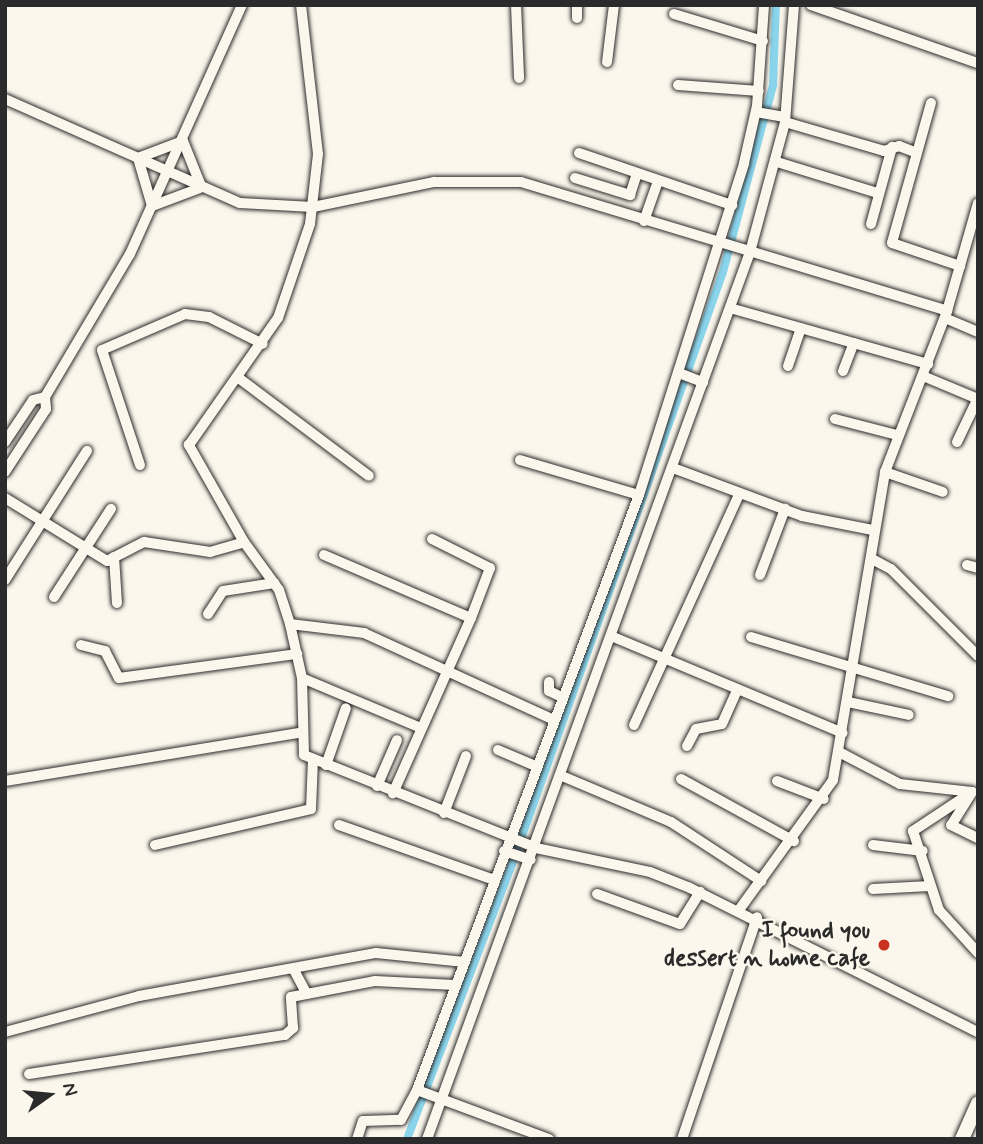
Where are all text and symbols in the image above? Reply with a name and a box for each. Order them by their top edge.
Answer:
place label: I found you dessert n home cafe [670,917,870,973]
marker: I found you dessert n home cafe [876,937,892,953]
north arrow [14,1060,84,1130]
text: N [56,1080,83,1099]

